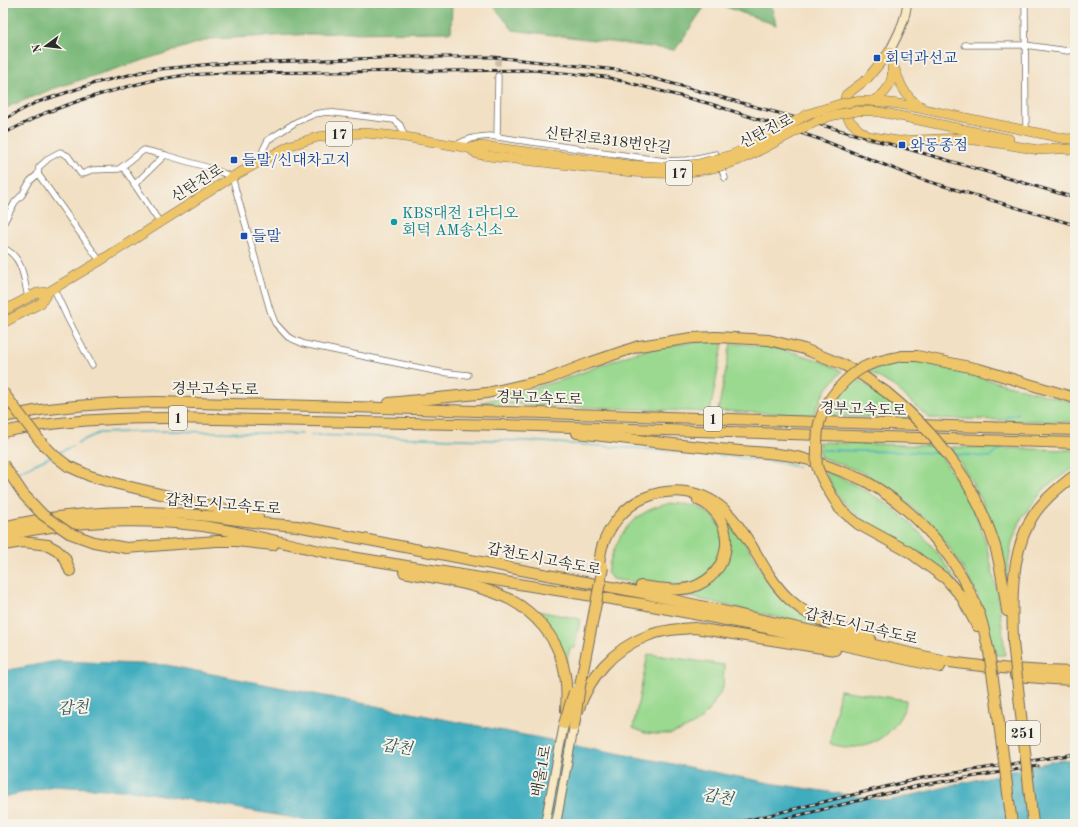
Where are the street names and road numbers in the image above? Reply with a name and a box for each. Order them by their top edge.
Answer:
street label: 신탄진로 [737,110,796,152]
road number: 17 [326,122,352,146]
street label: 신탄진로318번안길 [544,124,672,157]
street label: 신탄진로 [168,161,227,206]
road number: 17 [666,161,692,185]
street label: 경부고속도로 [171,380,259,399]
street label: 경부고속도로 [495,388,583,409]
street label: 경부고속도로 [819,399,907,420]
road number: 1 [169,406,187,430]
road number: 1 [704,407,722,431]
street label: 갑천도시고속도로 [164,491,282,518]
street label: 갑천도시고속도로 [485,540,603,579]
street label: 갑천도시고속도로 [803,605,920,648]
road number: 251 [1006,721,1040,745]
street label: 배울1로 [528,743,555,798]

